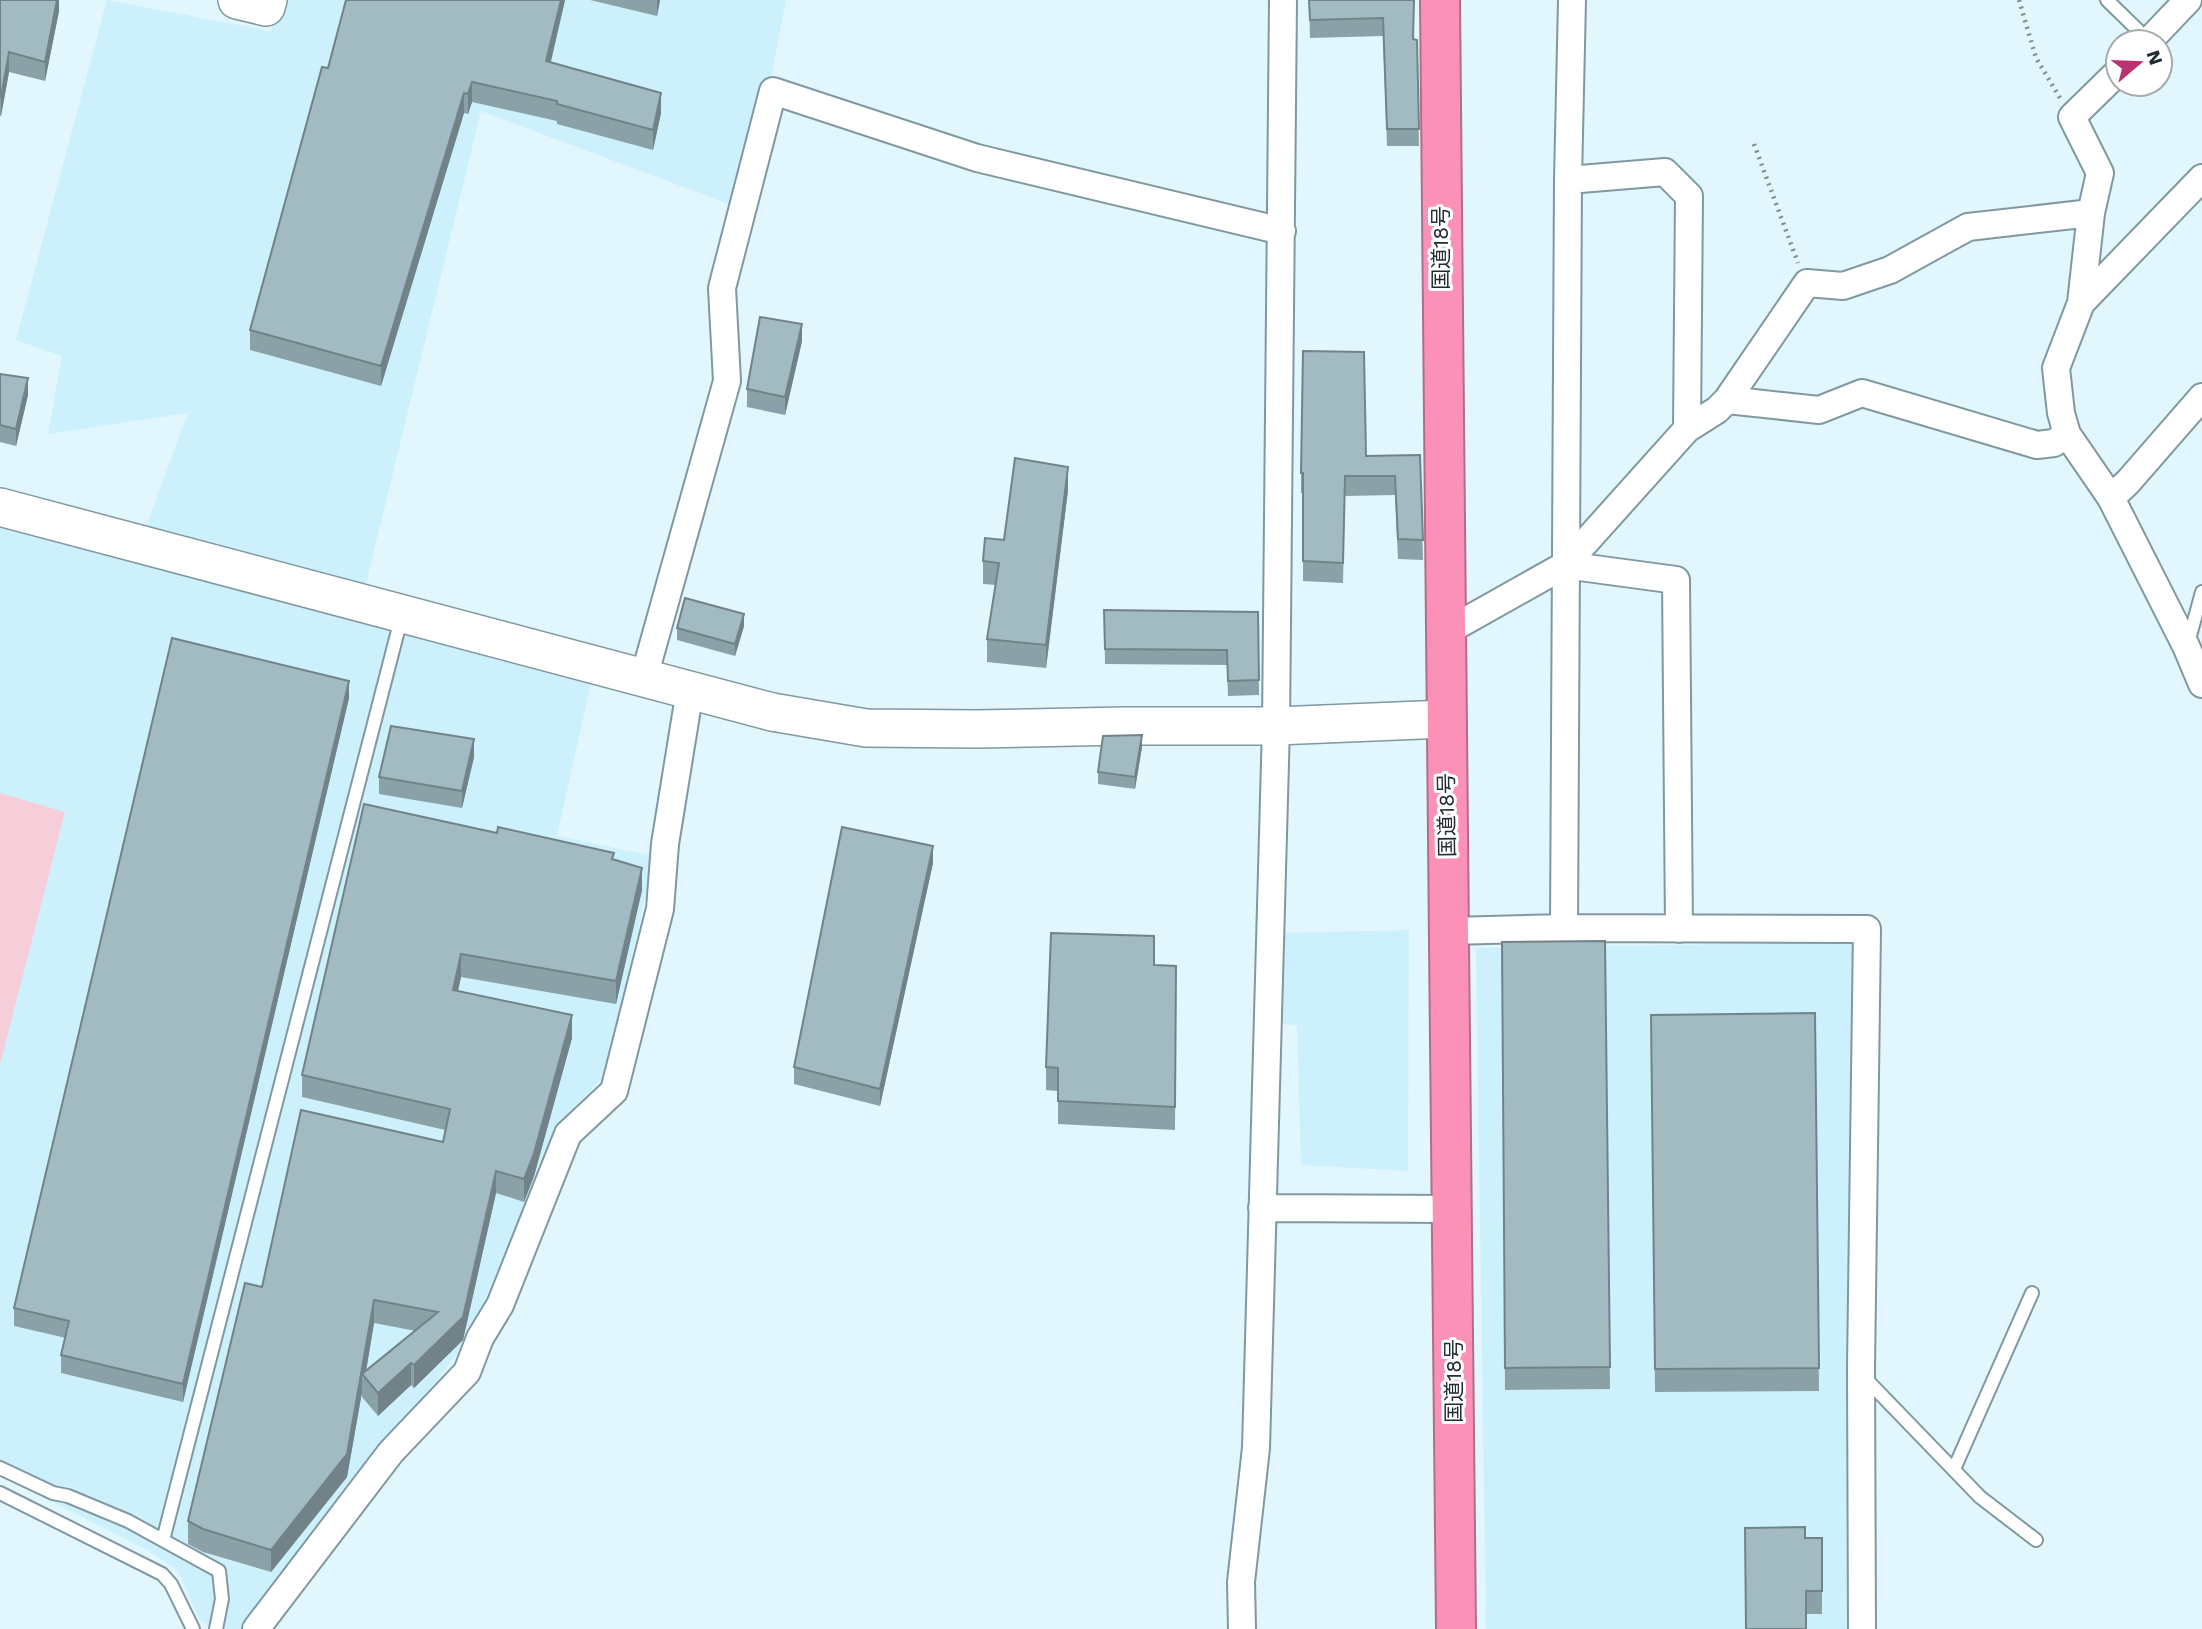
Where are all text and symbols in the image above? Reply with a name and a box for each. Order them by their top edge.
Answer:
north arrow [2104,28,2174,98]
text: N [2141,47,2168,68]
street label: 国道18号 [1428,206,1453,290]
street label: 国道18号 [1433,773,1460,857]
street label: 国道18号 [1441,1339,1466,1423]

